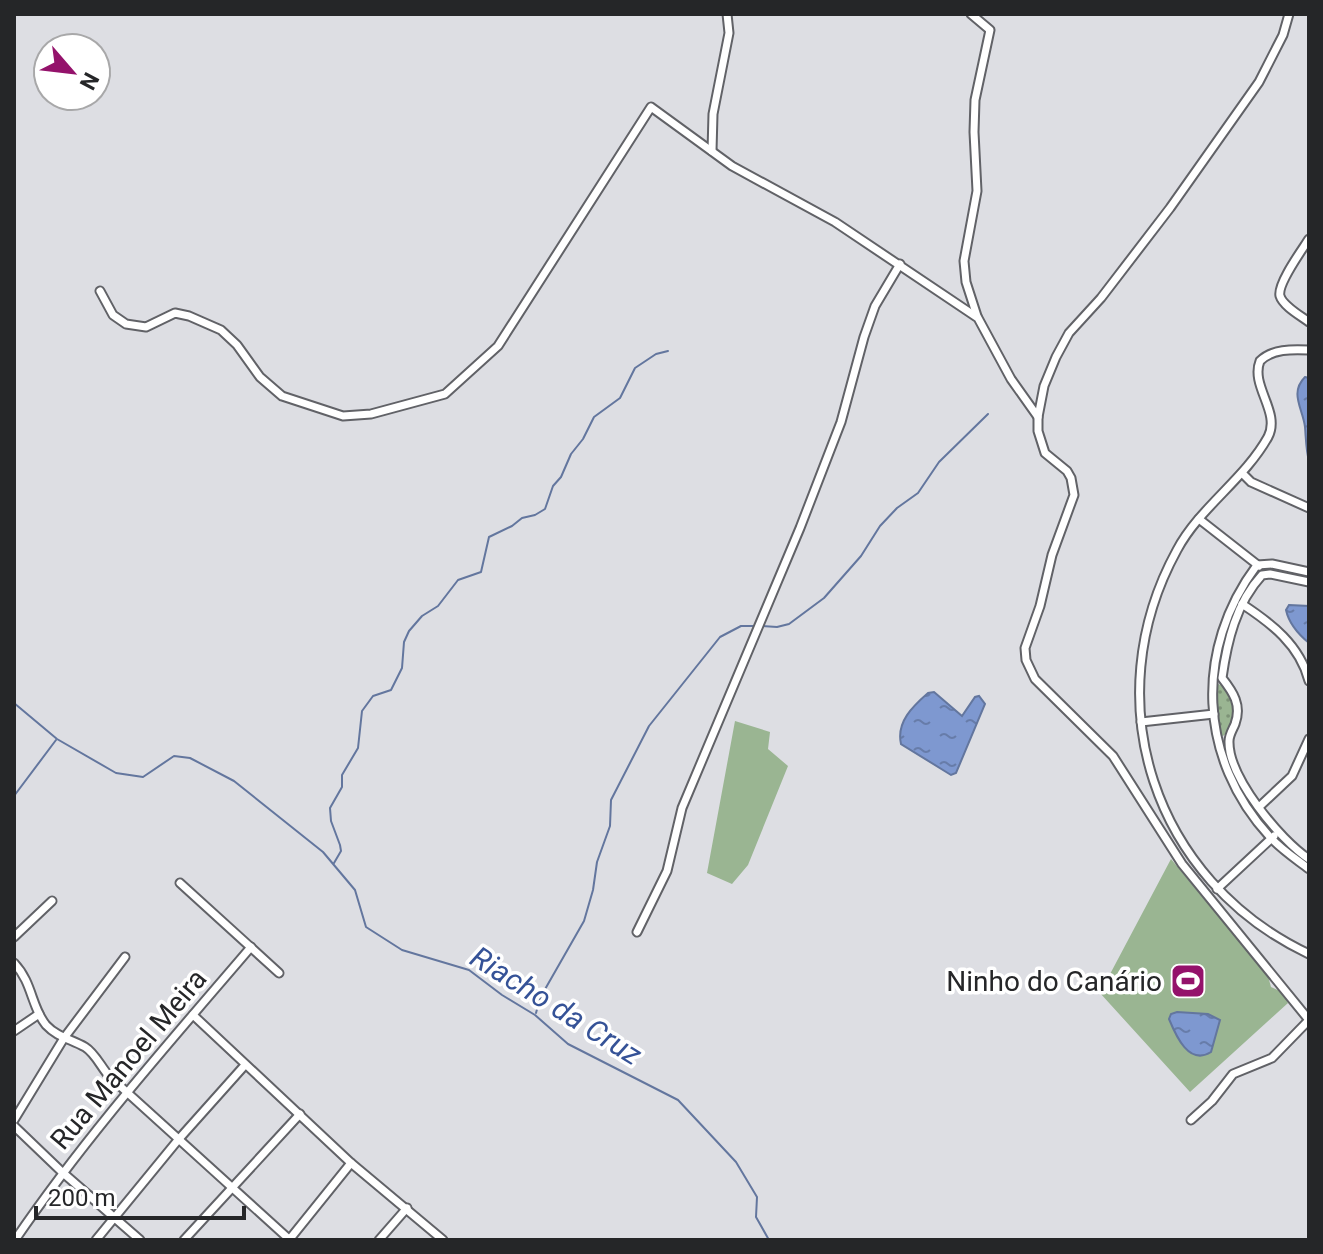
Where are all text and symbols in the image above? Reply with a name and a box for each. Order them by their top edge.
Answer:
north arrow [32,32,112,112]
text: N [75,68,104,94]
water label: Riacho da Cruz [464,939,649,1072]
sports icon: Ninho do Canário [1169,962,1207,1000]
street label: Rua Manoel Meira [43,963,213,1156]
place label: Ninho do Canário [946,965,1162,998]
scale bar [36,1170,244,1220]
text: 200 m [48,1184,115,1212]

